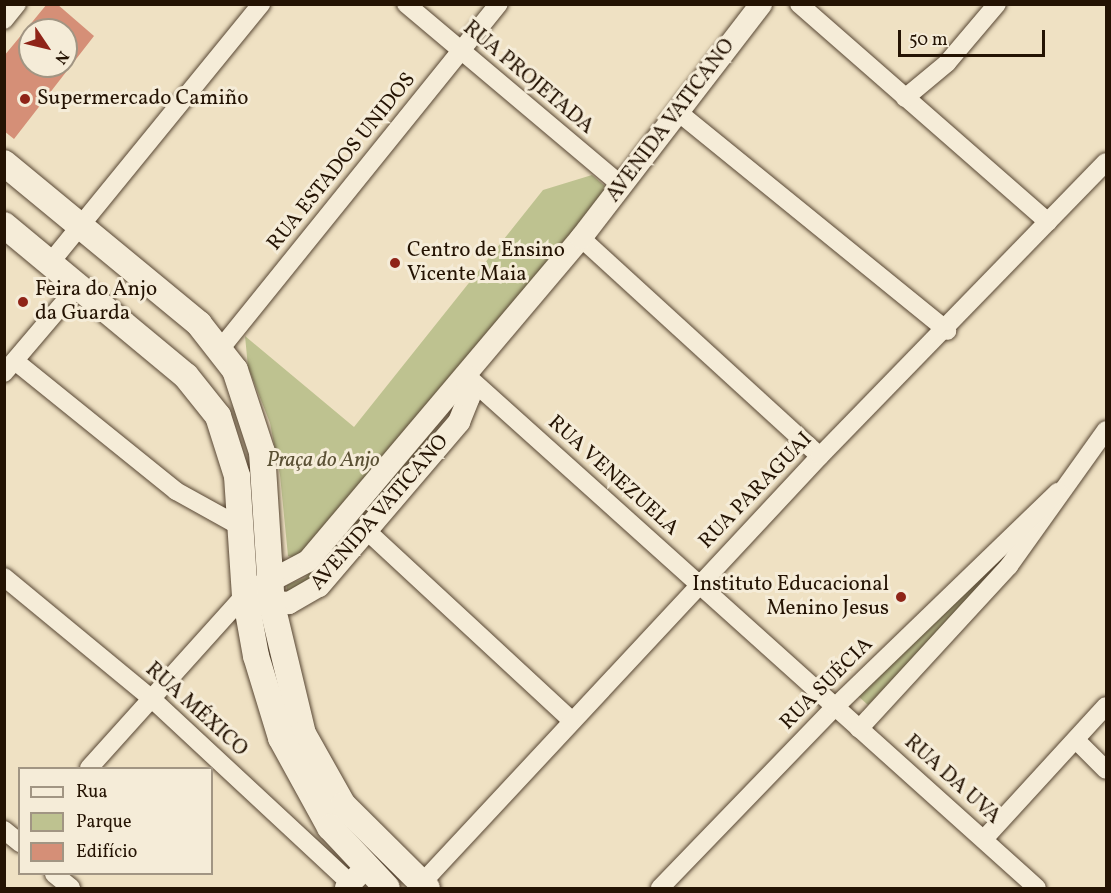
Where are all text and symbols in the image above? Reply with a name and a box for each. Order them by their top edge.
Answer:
street label: RUA PROJETADA [457,16,599,140]
north arrow [18,18,78,78]
scale bar [901,18,1048,56]
text: 50 m [909,28,948,53]
street label: AVENIDA VATICANO [601,34,741,208]
text: N [49,46,73,68]
street label: RUA ESTADOS UNIDOS [262,68,422,256]
place label: Supermercado Camiño [37,86,248,112]
marker: Supermercado Camiño [18,92,32,106]
place label: Centro de Ensino Vicente Maia [407,238,565,288]
marker: Centro de Ensino Vicente Maia [388,256,402,270]
place label: Feira do Anjo da Guarda [35,277,157,327]
marker: Feira do Anjo da Guarda [16,295,30,309]
street label: RUA VENEZUELA [542,410,684,542]
street label: RUA PARAGUAI [694,427,818,555]
street label: AVENIDA VATICANO [305,430,455,596]
park label: Praça do Anjo [266,448,380,474]
place label: Instituto Educacional Menino Jesus [692,572,889,622]
marker: Instituto Educacional Menino Jesus [894,590,908,604]
street label: RUA SUÉCIA [775,632,879,736]
street label: RUA MÉXICO [140,657,252,763]
street label: RUA DA UVA [899,730,1005,830]
legend [18,767,213,875]
text: Rua [76,780,107,805]
text: Parque [76,810,131,835]
text: Edifício [76,840,137,865]

